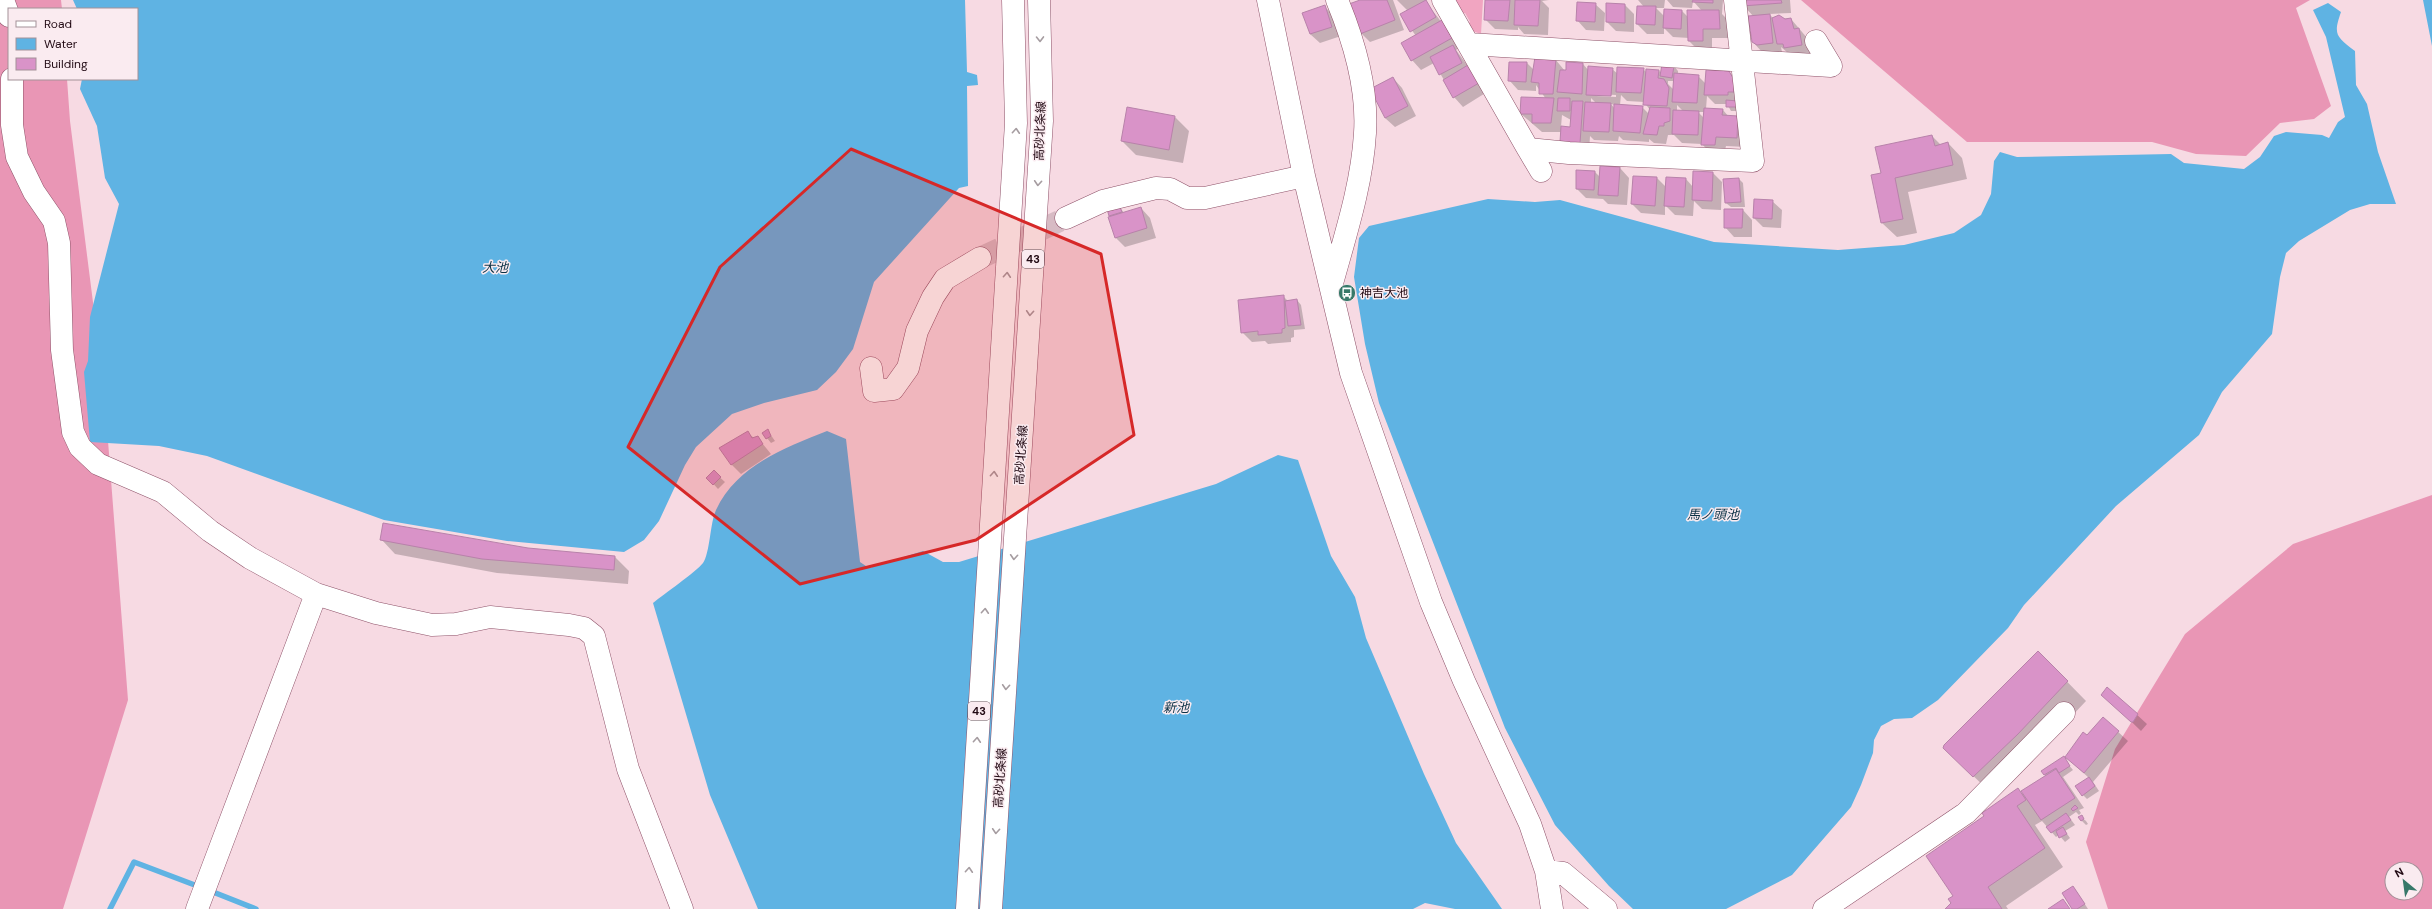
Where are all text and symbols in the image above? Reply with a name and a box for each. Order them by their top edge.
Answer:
legend [8,8,138,80]
text: Road [44,16,72,32]
text: Water [44,36,78,52]
one-way arrow [1036,36,1044,42]
text: Building [44,56,88,72]
street label: 高砂北条線 [1031,101,1049,161]
one-way arrow [1011,128,1020,134]
one-way arrow [1034,180,1042,186]
road number: 43 [1022,250,1044,268]
water label: 大池 [482,259,510,276]
one-way arrow [1002,272,1011,278]
bus stop icon: 神吉大池 [1337,283,1357,303]
place label: 神吉大池 [1360,285,1408,301]
one-way arrow [1025,310,1034,316]
street label: 高砂北条線 [1011,425,1031,485]
one-way arrow [989,471,998,477]
water label: 馬ノ頭池 [1687,506,1741,523]
one-way arrow [1010,554,1019,560]
one-way arrow [981,608,990,614]
one-way arrow [1001,684,1010,690]
water label: 新池 [1163,699,1191,716]
road number: 43 [968,702,990,720]
one-way arrow [973,737,982,743]
street label: 高砂北条線 [990,748,1010,808]
one-way arrow [992,828,1001,834]
north arrow [2384,861,2424,901]
text: N [2392,864,2406,880]
one-way arrow [965,867,973,873]

